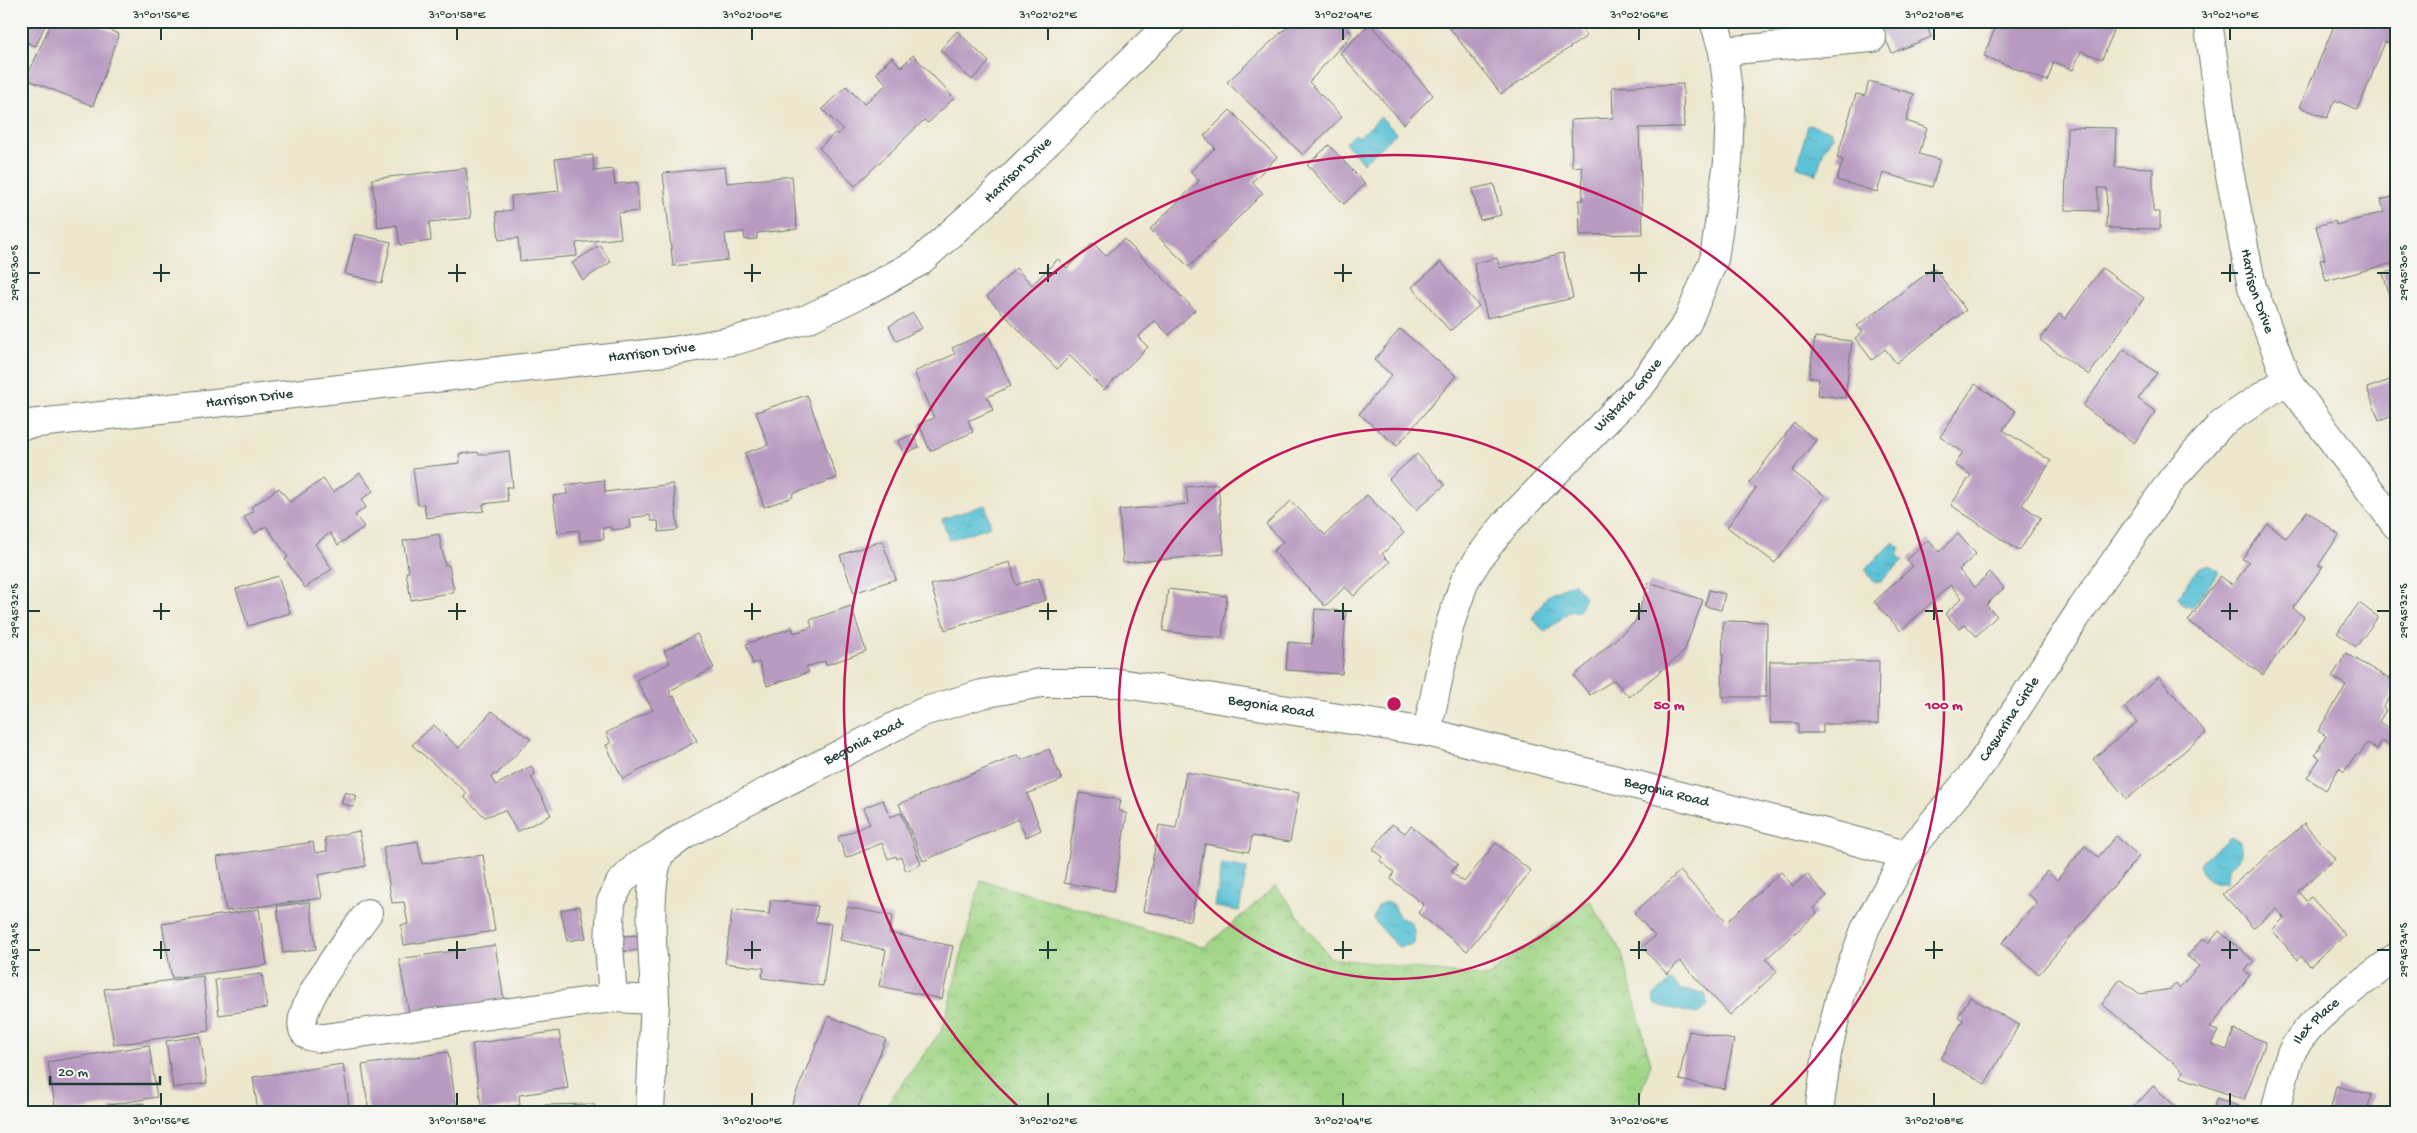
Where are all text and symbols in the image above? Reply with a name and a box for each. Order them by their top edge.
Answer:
text: 31°01'56"E [132,9,190,23]
text: 31°01'58"E [428,9,486,23]
text: 31°02'00"E [722,9,782,23]
text: 31°02'02"E [1018,9,1077,23]
text: 31°02'04"E [1313,9,1372,23]
text: 31°02'06"E [1609,9,1668,23]
text: 31°02'08"E [1904,9,1964,23]
text: 31°02'10"E [2201,9,2259,23]
street label: Harrison Drive [981,133,1056,208]
text: 29°45'30"S [9,245,23,301]
text: 29°45'30"S [2398,245,2412,301]
street label: Harrison Drive [2236,247,2278,336]
street label: Harrison Drive [607,338,697,367]
street label: Wistaria Grove [1591,355,1667,436]
street label: Harrison Drive [205,385,294,413]
text: 29°45'32"S [9,583,23,639]
text: 29°45'32"S [2398,583,2412,639]
street label: Casuarina Circle [1976,673,2044,765]
street label: Begonia Road [1226,691,1316,723]
centre of rings [1385,695,1403,713]
text: 50 m [1654,697,1685,715]
text: 100 m [1924,697,1963,715]
street label: Begonia Road [820,714,908,770]
street label: Begonia Road [1621,773,1712,812]
text: 29°45'34"S [9,922,23,977]
text: 29°45'34"S [2398,922,2412,977]
street label: Ilex Place [2289,994,2344,1048]
scale bar [50,1053,160,1085]
text: 20 m [58,1064,88,1082]
text: 31°01'56"E [132,1115,190,1129]
text: 31°01'58"E [428,1115,486,1129]
text: 31°02'00"E [722,1115,782,1129]
text: 31°02'02"E [1018,1115,1077,1129]
text: 31°02'04"E [1313,1115,1372,1129]
text: 31°02'06"E [1609,1115,1668,1129]
text: 31°02'08"E [1904,1115,1964,1129]
text: 31°02'10"E [2201,1115,2259,1129]

